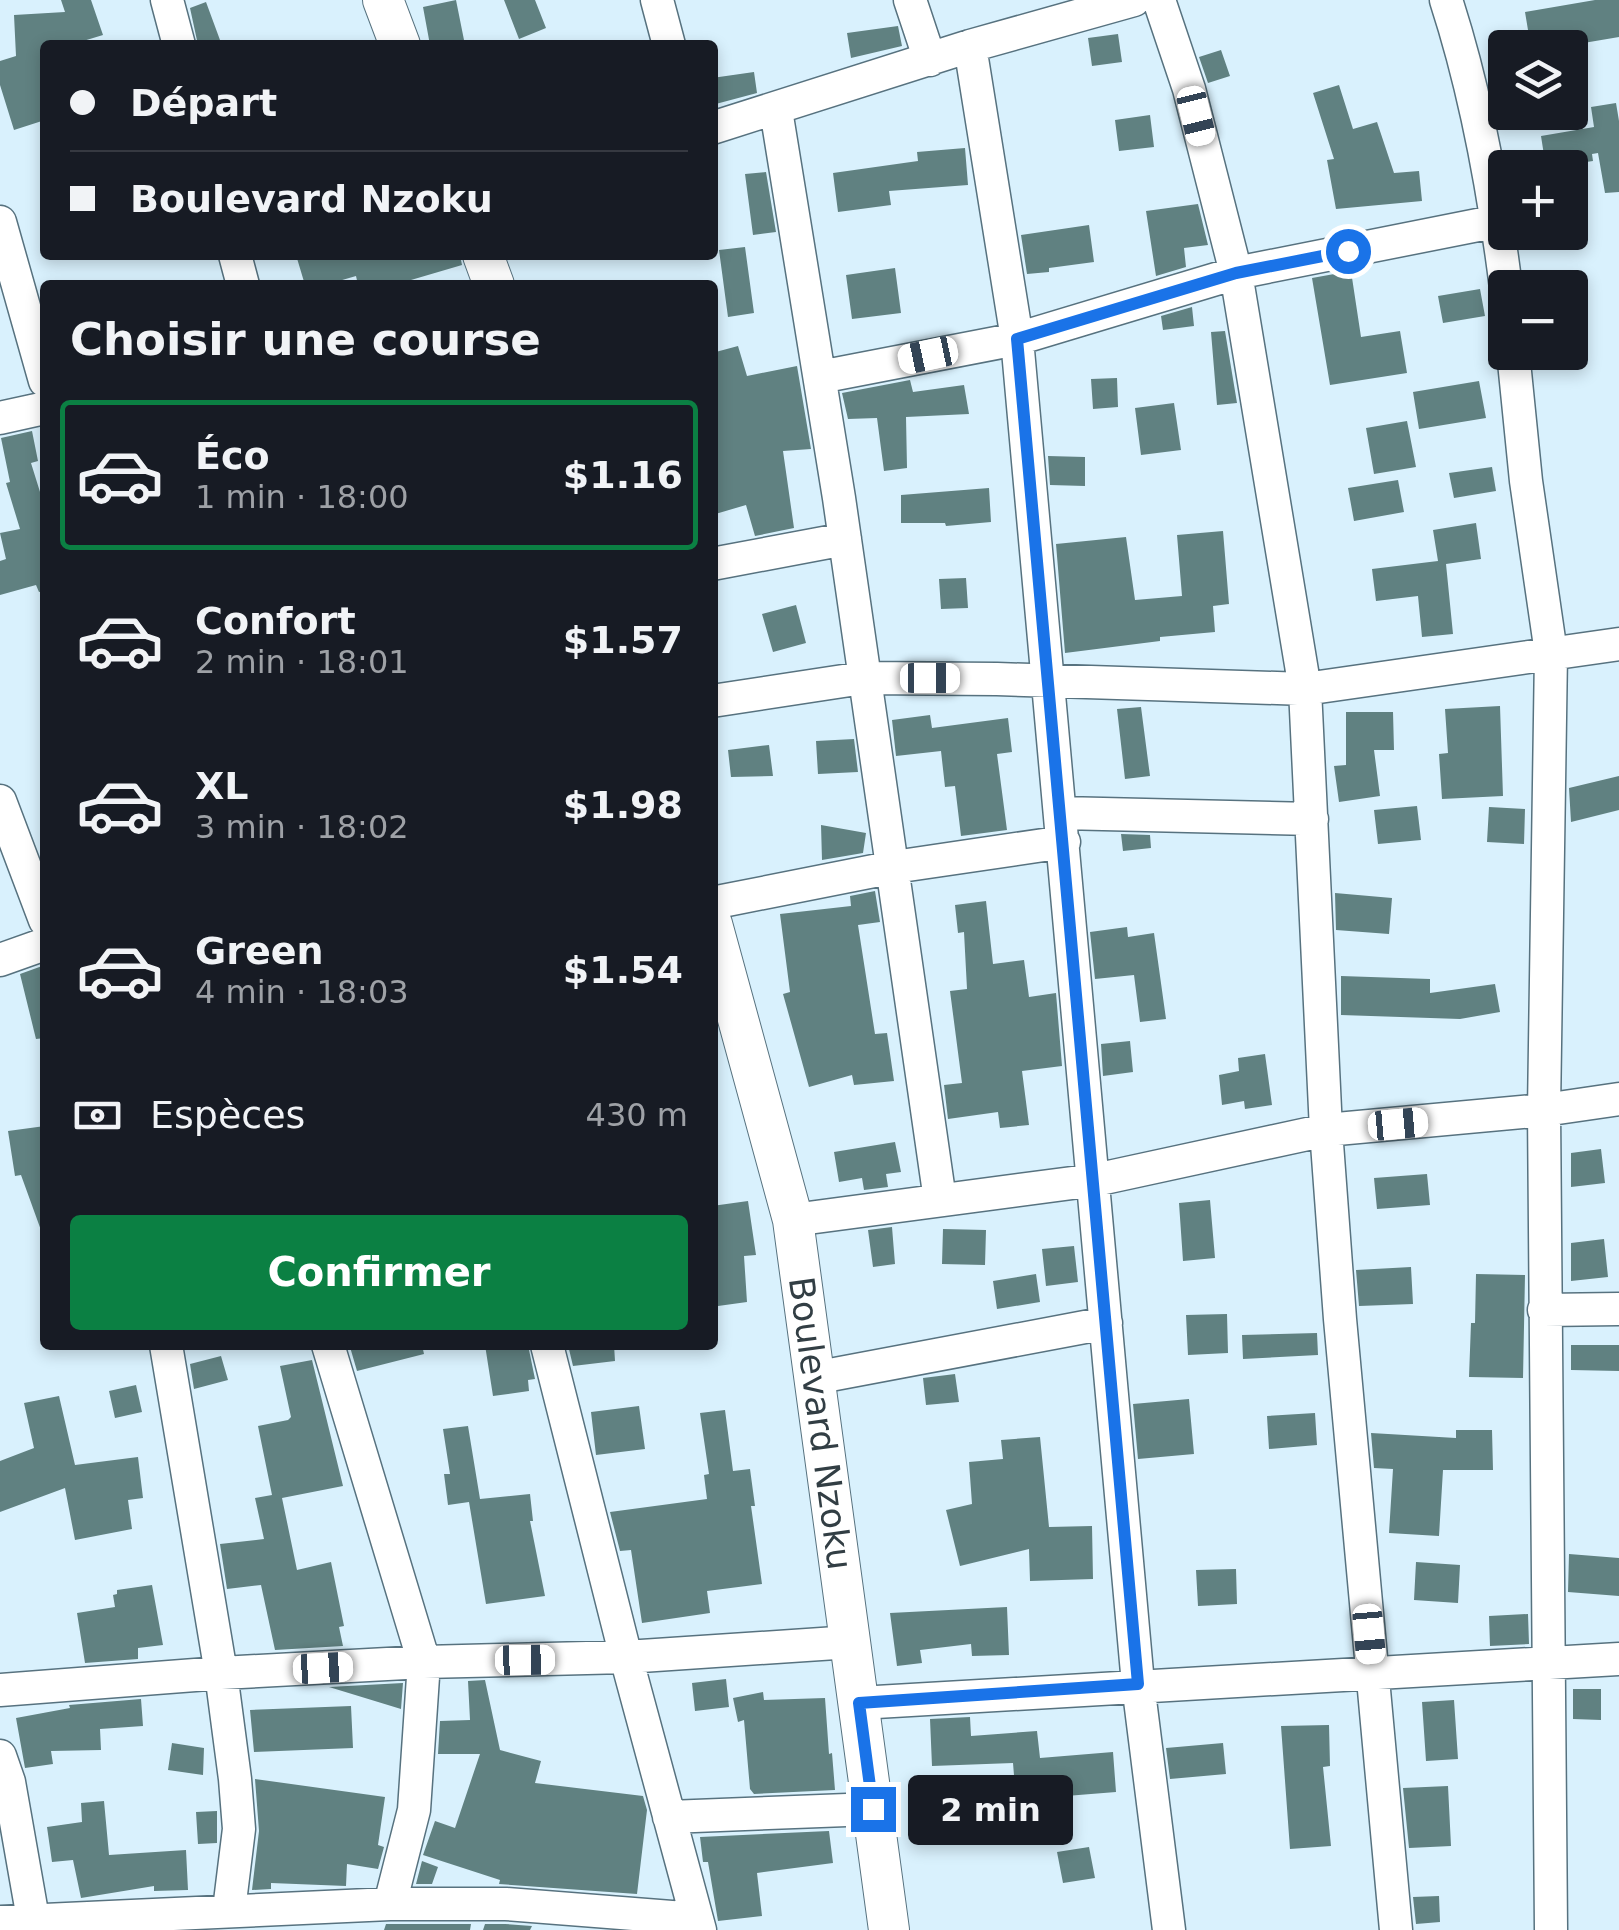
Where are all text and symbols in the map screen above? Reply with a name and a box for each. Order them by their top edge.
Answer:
map controls [1488,30,1588,370]
button: layers [1488,30,1588,130]
text: Départ [130,81,277,125]
car [1174,83,1218,149]
button: + [1488,150,1588,250]
text: Boulevard Nzoku [130,177,493,221]
route start [1326,229,1371,274]
button: − [1488,270,1588,370]
text: Choisir une course [70,313,541,366]
car [896,334,960,376]
icon: car [75,430,165,520]
text: Éco [195,434,270,478]
text: $1.16 [563,453,683,497]
text: 1 min · 18:00 [195,478,409,516]
icon: car [75,595,165,685]
text: Confort [195,599,356,643]
text: $1.57 [563,618,683,662]
text: 2 min · 18:01 [195,643,409,681]
car [900,663,960,693]
icon: car [75,760,165,850]
text: XL [195,764,249,808]
text: $1.98 [563,783,683,827]
text: 3 min · 18:02 [195,808,409,846]
icon: car [75,925,165,1015]
text: Green [195,929,324,973]
text: $1.54 [563,948,683,992]
text: 4 min · 18:03 [195,973,409,1011]
icon: cash [70,1088,125,1143]
text: Espèces [150,1093,305,1137]
text: 430 m [586,1096,688,1134]
car [1367,1106,1429,1142]
button: Confirmer [70,1215,688,1330]
street label: Boulevard Nzoku [781,1274,860,1572]
car [1351,1603,1387,1665]
car [495,1644,555,1676]
car [292,1651,354,1685]
callout: 2 min [908,1774,1073,1844]
route end [851,1787,896,1832]
text: 2 min [940,1791,1041,1829]

